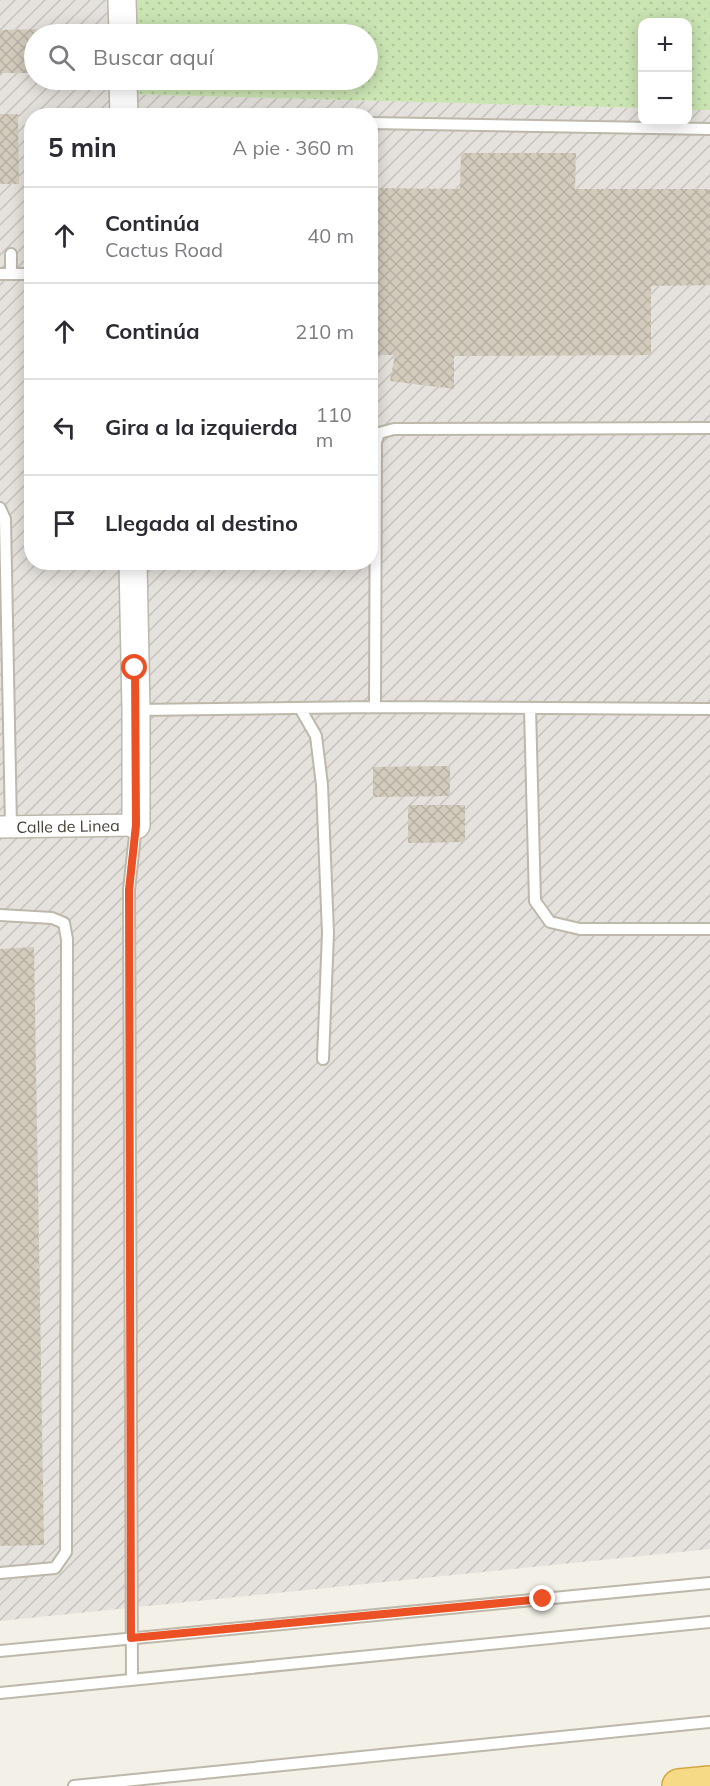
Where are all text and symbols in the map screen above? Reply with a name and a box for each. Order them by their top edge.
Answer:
map controls [638,18,692,126]
button: + [638,18,692,72]
search box [24,24,378,90]
icon: search [45,41,78,74]
text: Buscar aquí [93,43,214,71]
button: − [638,72,692,126]
text: 5 min [48,131,117,164]
text: A pie · 360 m [233,135,354,160]
text: Continúa [105,209,200,237]
icon: ahead [48,219,81,252]
text: 40 m [307,223,354,248]
text: Cactus Road [105,237,223,262]
icon: ahead [48,315,81,348]
text: Continúa [105,317,200,345]
text: 210 m [295,319,354,344]
text: 110 m [316,402,352,452]
icon: left [48,411,81,444]
text: Gira a la izquierda [105,413,298,441]
icon: arrive [48,507,81,540]
text: Llegada al destino [105,509,298,537]
route start [121,654,147,680]
street label: Calle de Linea [16,815,120,837]
route end [529,1585,555,1611]

